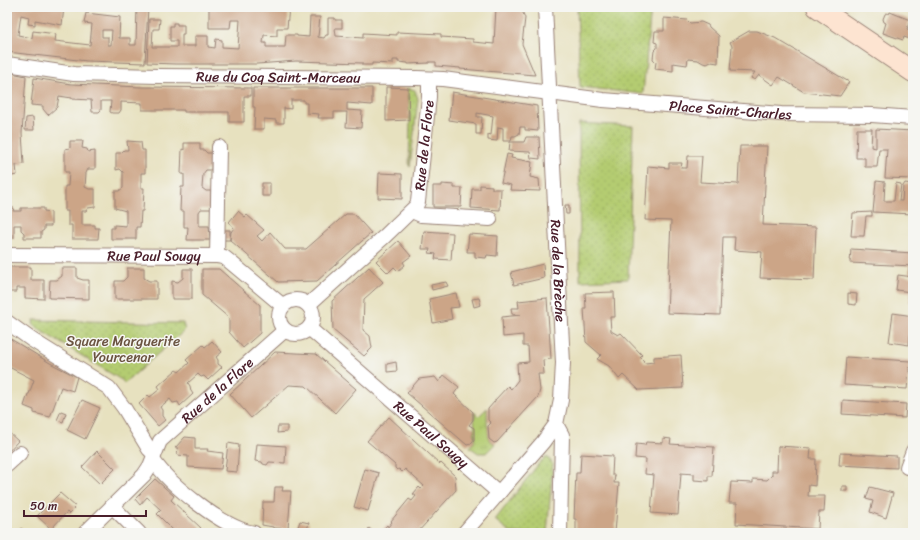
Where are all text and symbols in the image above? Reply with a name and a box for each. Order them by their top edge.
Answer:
street label: Rue du Coq Saint-Marceau [196,64,361,90]
street label: Place Saint-Charles [668,93,792,127]
street label: Rue de la Flore [407,99,441,192]
street label: Rue de la Brèche [543,219,573,323]
street label: Rue Paul Sougy [107,243,202,268]
park label: Square Marguerite Yourcenar [66,329,180,370]
street label: Rue de la Flore [175,351,260,430]
street label: Rue Paul Sougy [388,394,475,475]
scale bar [24,492,146,518]
text: 50 m [30,495,57,517]

